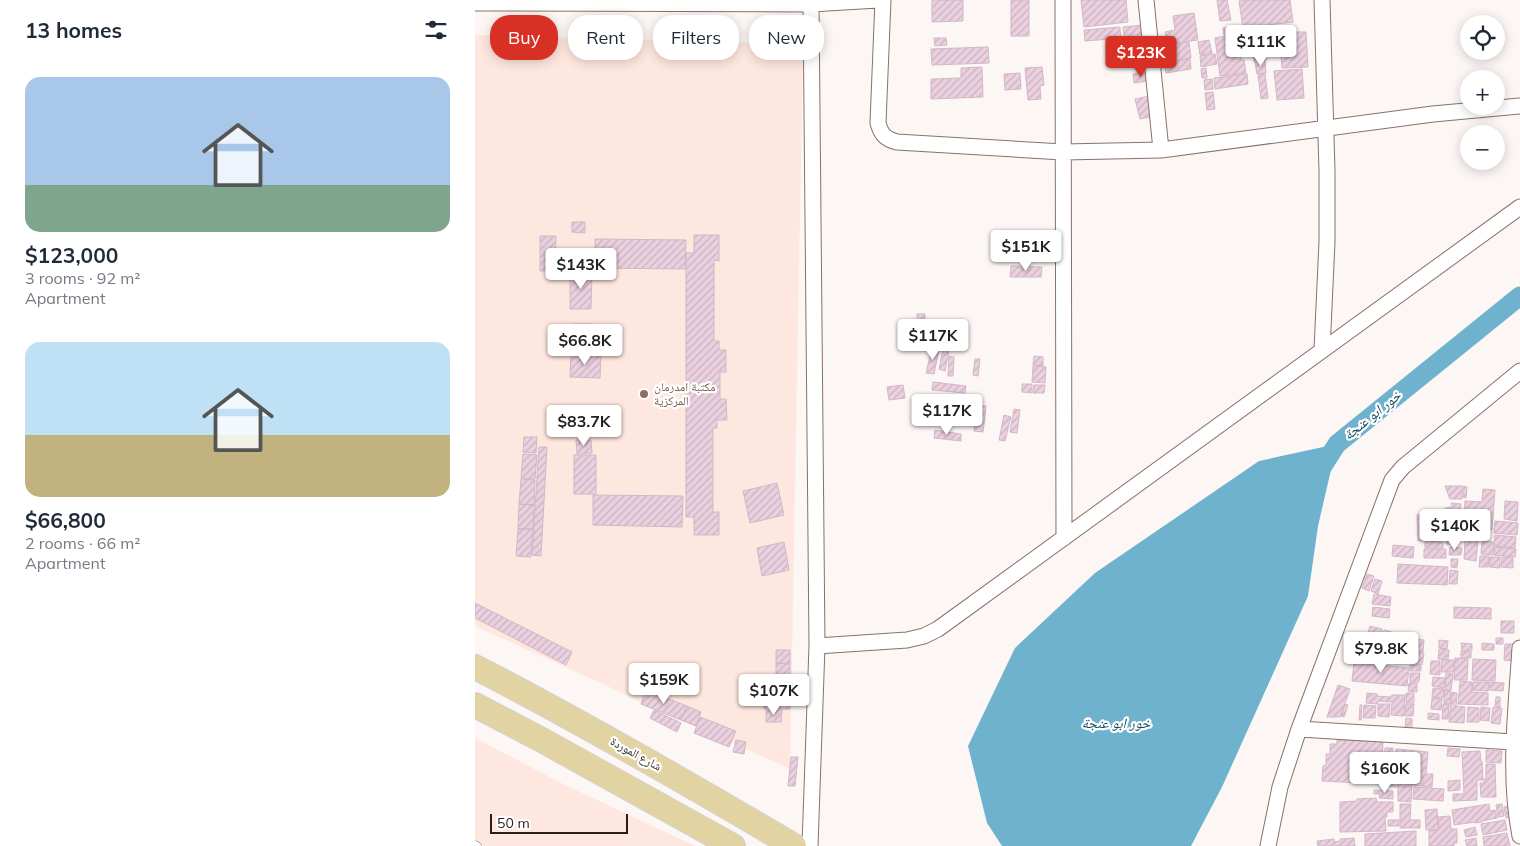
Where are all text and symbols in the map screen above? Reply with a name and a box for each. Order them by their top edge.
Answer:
chip: Buy [490,15,558,60]
chip: Rent [568,15,643,60]
chip: Filters [653,15,739,60]
chip: New [749,15,824,60]
map controls [1460,15,1505,170]
button: locate [1460,15,1505,60]
icon: filters [422,16,450,44]
text: 13 homes [25,17,122,43]
pin: $111K [1226,24,1296,67]
text: $111K [1236,31,1286,51]
pin: $123K [1106,36,1176,78]
text: $123K [1116,42,1166,62]
button: + [1460,70,1505,115]
icon: home [193,110,283,200]
button: − [1460,125,1505,170]
pin: $151K [991,230,1061,272]
text: $151K [1001,236,1051,256]
text: $123,000 [25,242,118,268]
pin: $143K [546,248,616,290]
text: $143K [556,254,606,274]
text: 3 rooms · 92 m² [25,268,140,288]
text: Apartment [25,288,106,308]
pin: $117K [898,318,968,361]
pin: $66.8K [544,324,626,366]
text: $117K [908,325,958,345]
text: $66.8K [558,330,612,350]
icon: home [193,375,283,465]
place label: مكتبة امدرمان المركزية [654,379,716,408]
water label: خور ابو عنجة [1340,386,1405,444]
marker: مكتبة امدرمان المركزية [638,388,650,400]
pin: $117K [912,394,982,436]
text: $117K [922,400,972,420]
pin: $83.7K [543,404,625,447]
text: $83.7K [557,411,611,431]
text: $66,800 [25,507,106,533]
pin: $140K [1420,508,1490,551]
text: $140K [1430,515,1480,535]
text: 2 rooms · 66 m² [25,533,140,553]
text: Apartment [25,553,106,573]
pin: $79.8K [1340,632,1422,674]
text: $79.8K [1354,638,1408,658]
pin: $159K [629,662,699,705]
text: $159K [639,669,689,689]
pin: $107K [739,674,809,716]
text: $107K [749,680,799,700]
water label: خور ابو عنجة [1082,714,1151,732]
street label: شارع الموردة [607,733,665,775]
pin: $160K [1350,752,1420,794]
text: $160K [1360,758,1410,778]
scale bar [490,811,627,834]
text: 50 m [497,814,530,832]

